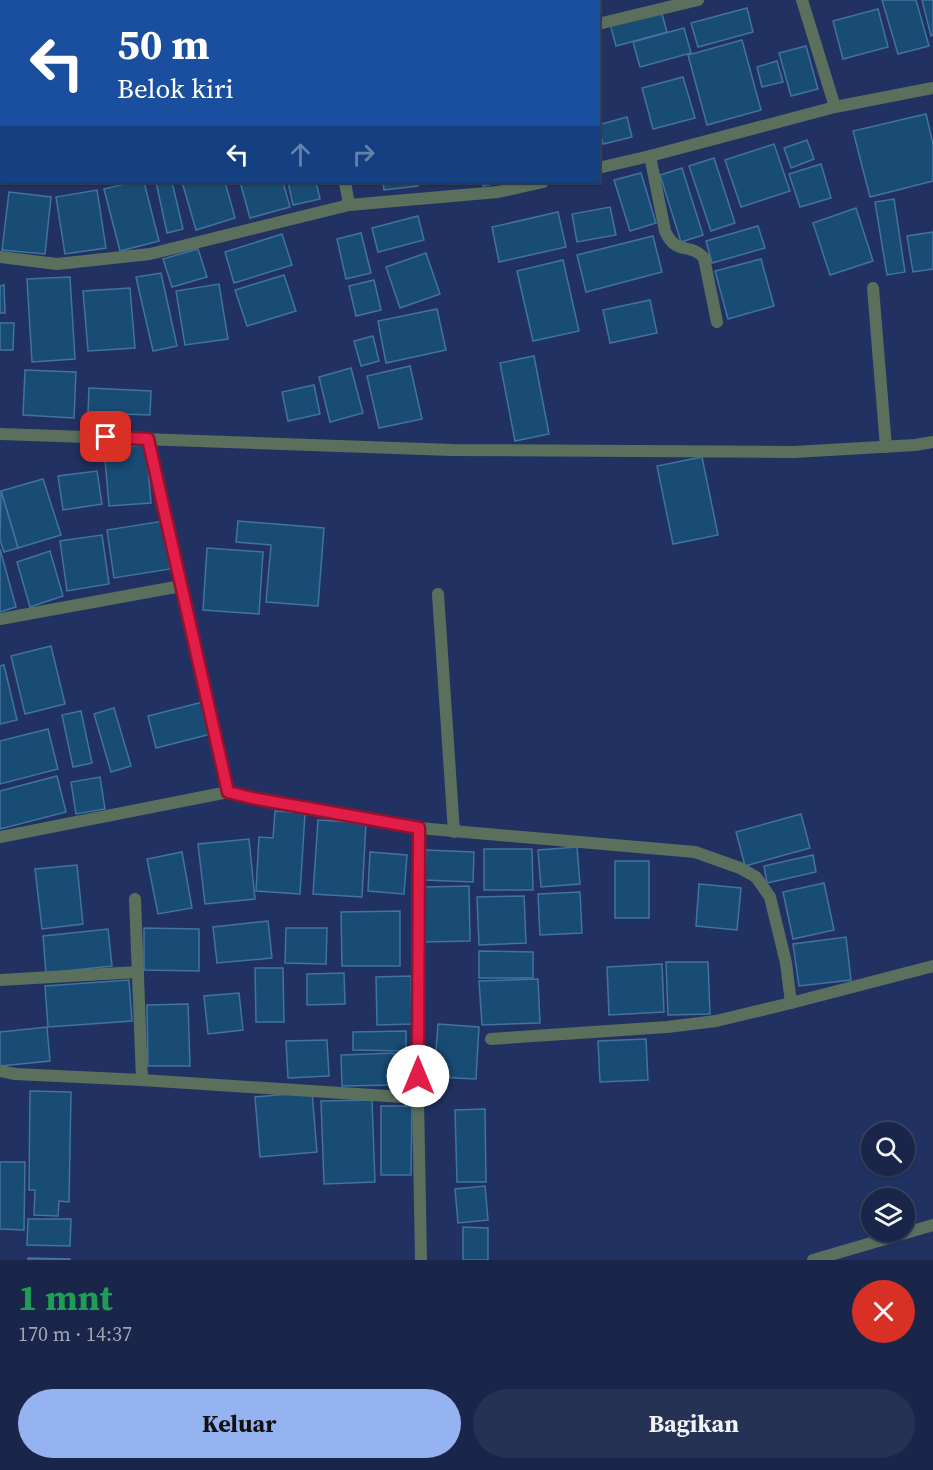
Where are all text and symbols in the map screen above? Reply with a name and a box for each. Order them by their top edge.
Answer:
text: 50 m [117,15,210,73]
icon: left [18,24,96,102]
text: Belok kiri [117,70,233,107]
icon: left [221,138,254,171]
icon: ahead [284,138,317,171]
icon: right [347,138,380,171]
pin [80,411,131,462]
icon: arrive [89,420,122,453]
position arrow [386,1044,450,1108]
map controls [861,1122,915,1242]
button: search [861,1122,915,1176]
button: layers [861,1188,915,1242]
text: 1 mnt [18,1273,113,1322]
button: close [852,1280,915,1343]
text: 170 m · 14:37 [18,1320,132,1348]
button: Keluar [18,1389,461,1458]
button: Bagikan [473,1389,915,1458]

